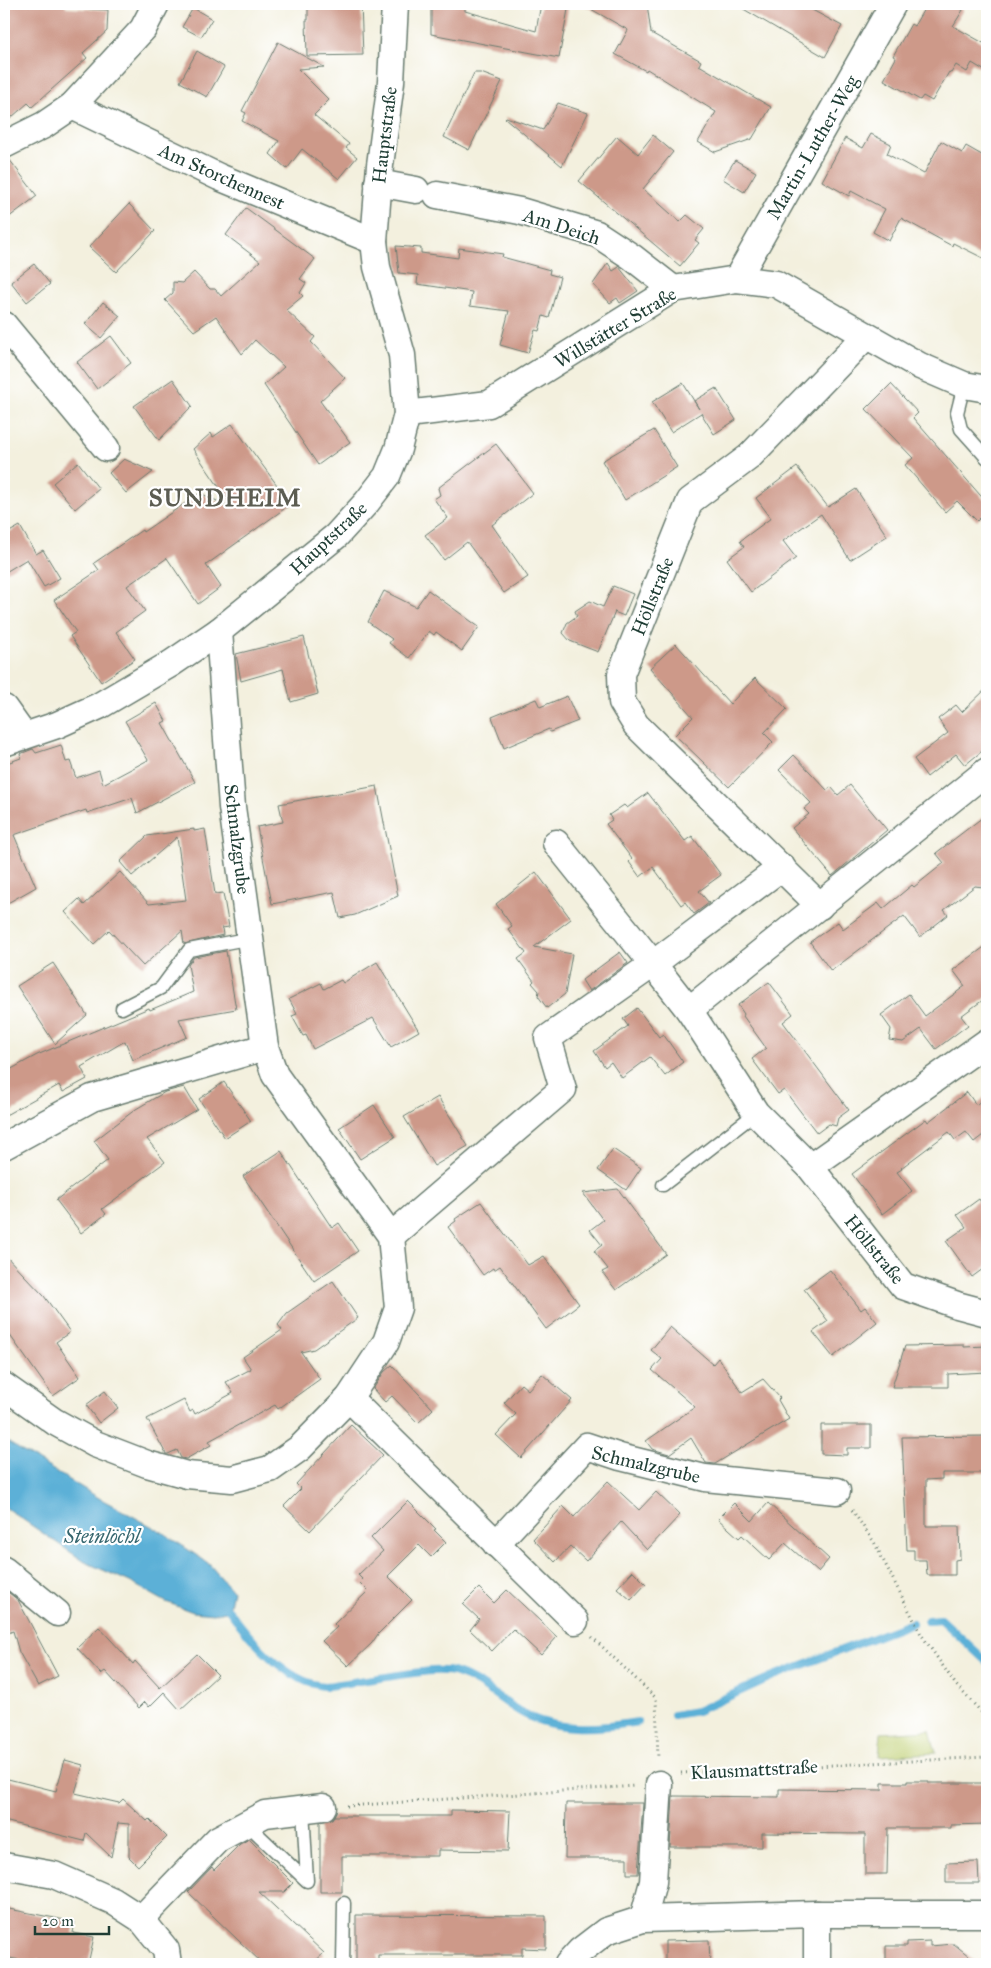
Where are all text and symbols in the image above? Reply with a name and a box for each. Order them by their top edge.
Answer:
street label: Martin-Luther-Weg [762,71,864,224]
street label: Hauptstraße [367,85,402,185]
street label: Am Storchennest [154,138,289,215]
street label: Am Deich [520,203,604,250]
street label: Willstätter Straße [550,282,681,373]
district label: SUNDHEIM [149,483,301,513]
street label: Hauptstraße [285,497,372,580]
street label: Höllstraße [626,553,679,639]
street label: Schmalzgrube [218,783,256,896]
street label: Höllstraße [840,1210,910,1289]
street label: Schmalzgrube [589,1441,703,1489]
water label: Steinlöchl [63,1524,142,1548]
street label: Klausmattstraße [690,1755,818,1784]
scale bar [35,1903,109,1935]
text: 20 m [42,1912,74,1930]

